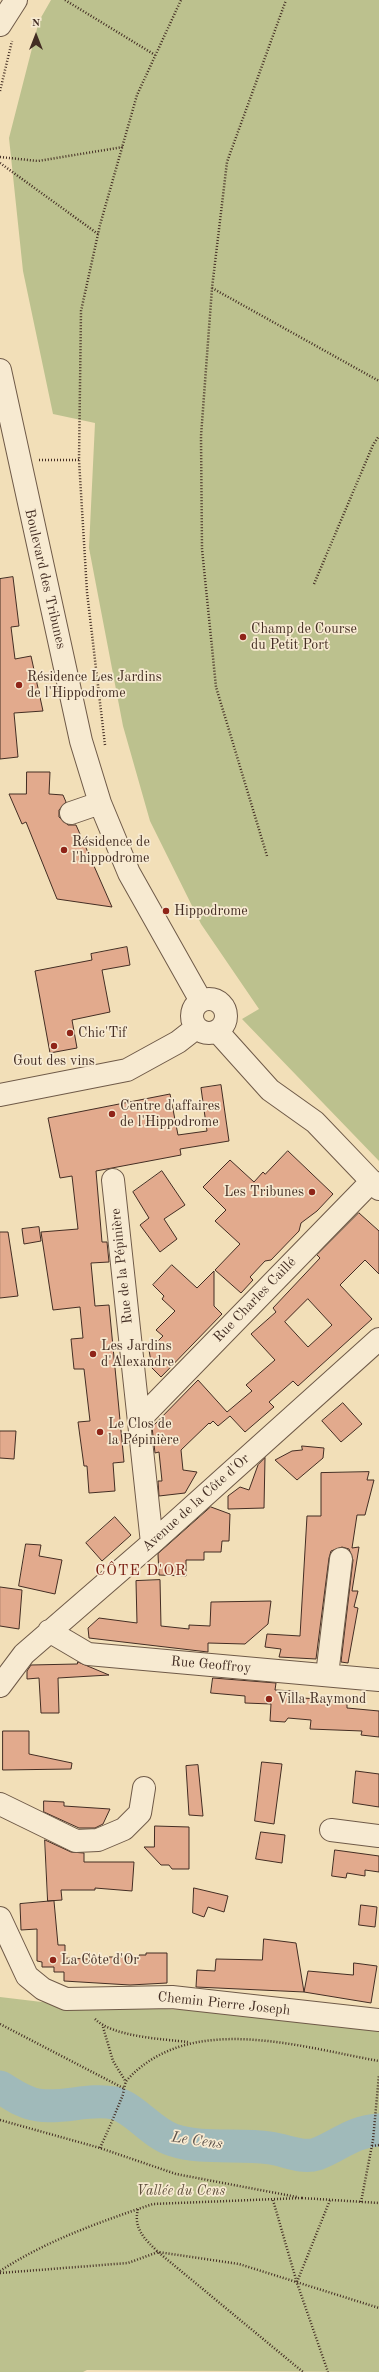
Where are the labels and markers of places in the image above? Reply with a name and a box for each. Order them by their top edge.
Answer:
place label: Champ de Course du Petit Port [251,621,357,654]
marker: Champ de Course du Petit Port [238,632,248,642]
place label: Résidence Les Jardins de l'Hippodrome [27,669,162,702]
marker: Résidence Les Jardins de l'Hippodrome [14,680,24,690]
place label: Résidence de l'hippodrome [72,834,150,866]
marker: Résidence de l'hippodrome [59,845,69,855]
place label: Hippodrome [174,903,248,919]
marker: Hippodrome [161,906,171,916]
place label: Chic'Tif [78,1025,127,1041]
marker: Chic'Tif [65,1028,75,1038]
marker: Gout des vins [49,1041,59,1051]
place label: Gout des vins [13,1053,95,1069]
place label: Centre d'affaires de l'Hippodrome [120,1098,220,1130]
marker: Centre d'affaires de l'Hippodrome [107,1109,117,1119]
place label: Les Tribunes [224,1184,304,1200]
marker: Les Tribunes [307,1187,317,1197]
place label: Les Jardins d'Alexandre [101,1338,174,1370]
marker: Les Jardins d'Alexandre [88,1349,98,1359]
place label: Le Clos de la Pépinière [108,1416,179,1448]
marker: Le Clos de la Pépinière [95,1427,105,1437]
place label: Villa Raymond [277,1691,366,1707]
marker: Villa Raymond [264,1694,274,1704]
place label: La Côte d'Or [61,1952,139,1968]
marker: La Côte d'Or [48,1955,58,1965]

